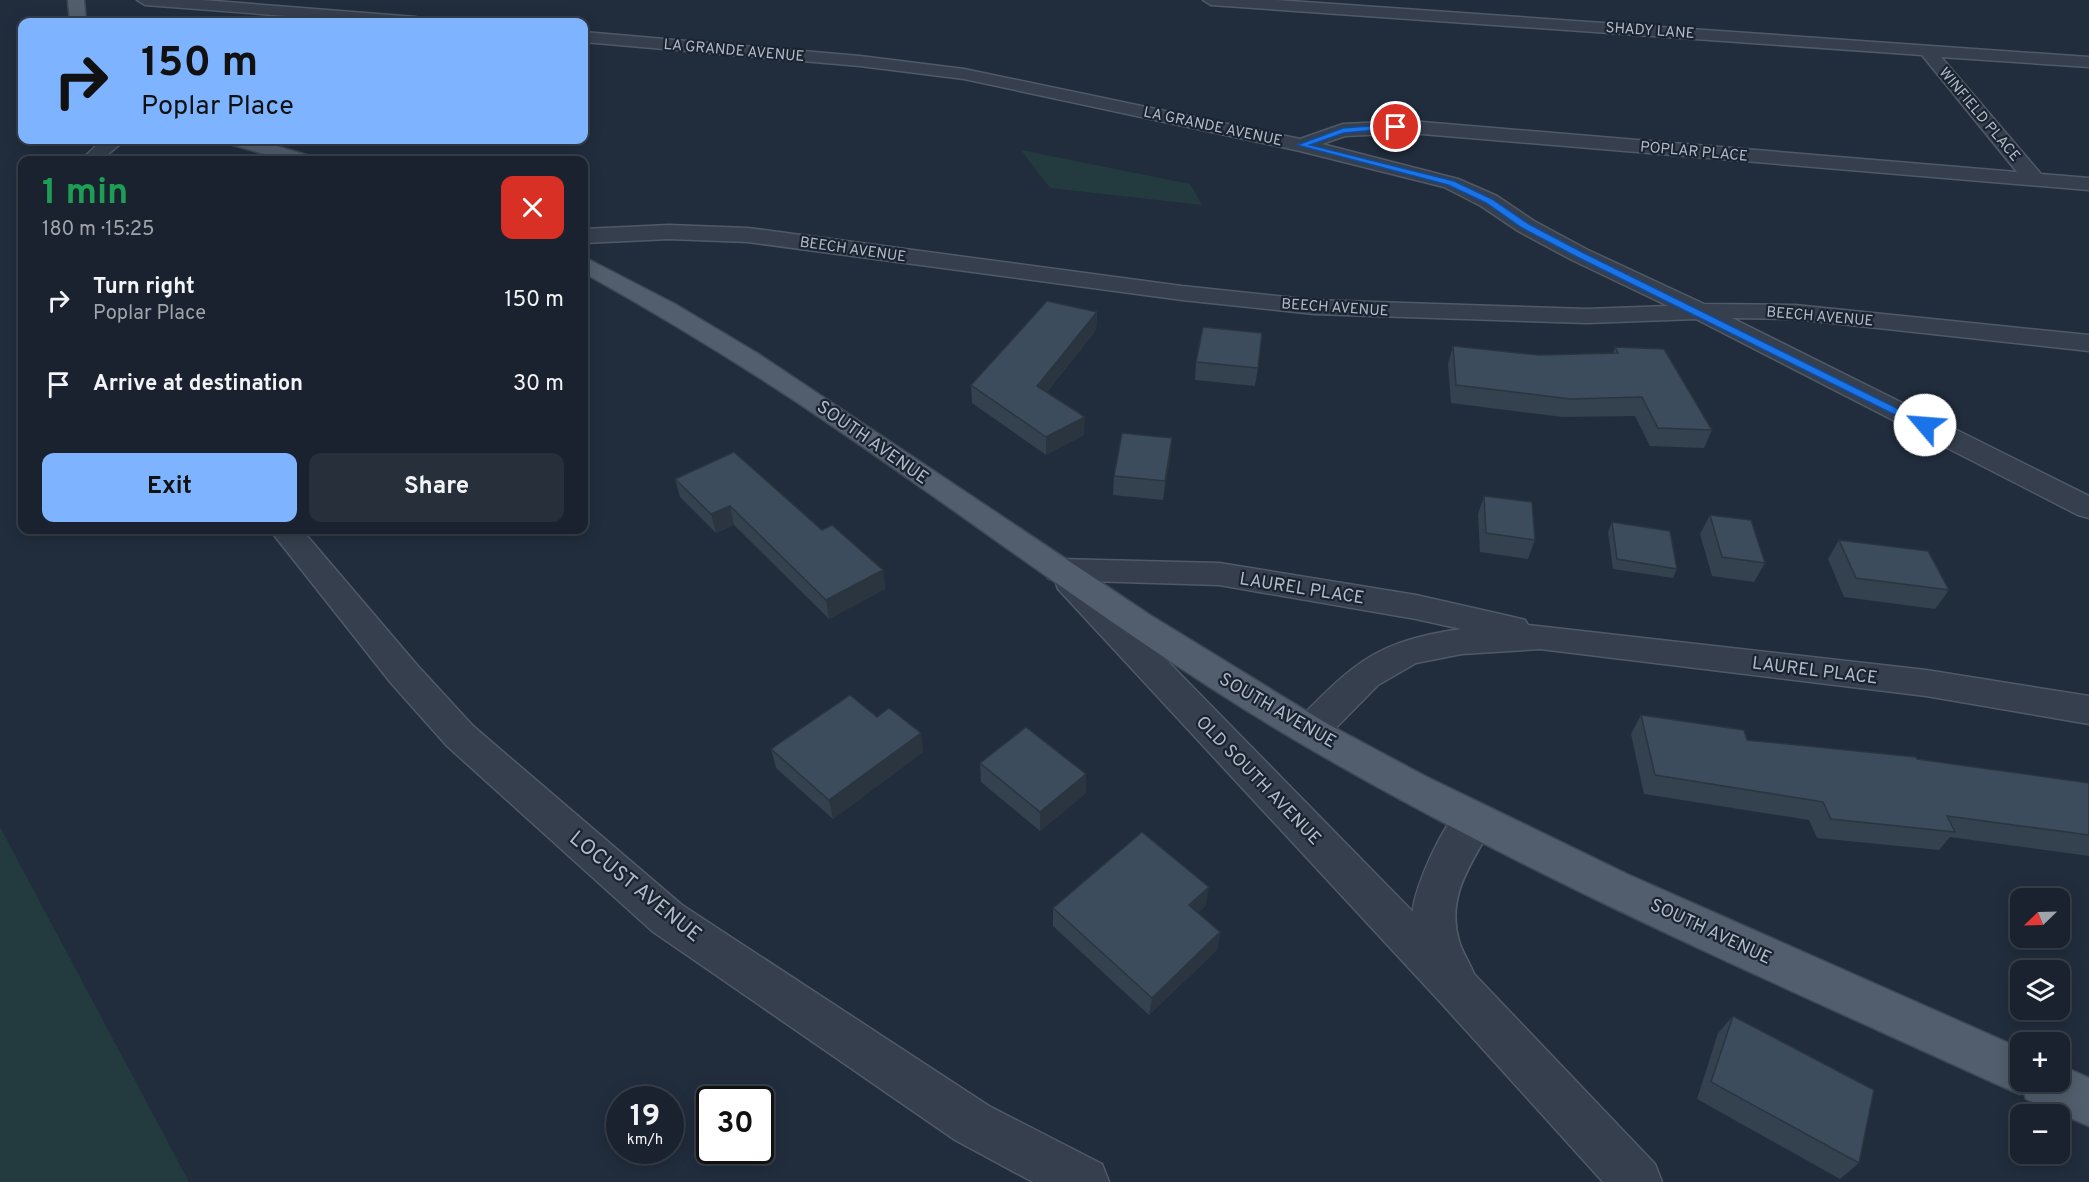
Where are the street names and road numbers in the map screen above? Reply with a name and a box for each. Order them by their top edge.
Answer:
street label: SHADY LANE [1605,19,1695,44]
street label: LA GRANDE AVENUE [663,36,805,67]
street label: WINFIELD PLACE [1934,64,2024,166]
street label: LA GRANDE AVENUE [1142,103,1284,151]
street label: POPLAR PLACE [1639,138,1748,167]
street label: BEECH AVENUE [798,234,907,267]
street label: BEECH AVENUE [1281,295,1389,322]
street label: BEECH AVENUE [1766,303,1874,332]
street label: SOUTH AVENUE [812,396,933,490]
street label: LAUREL PLACE [1238,568,1366,611]
street label: LAUREL PLACE [1751,652,1879,691]
street label: SOUTH AVENUE [1215,668,1340,754]
street label: OLD SOUTH AVENUE [1190,712,1326,851]
street label: LOCUST AVENUE [563,825,707,949]
street label: SOUTH AVENUE [1646,894,1775,971]

